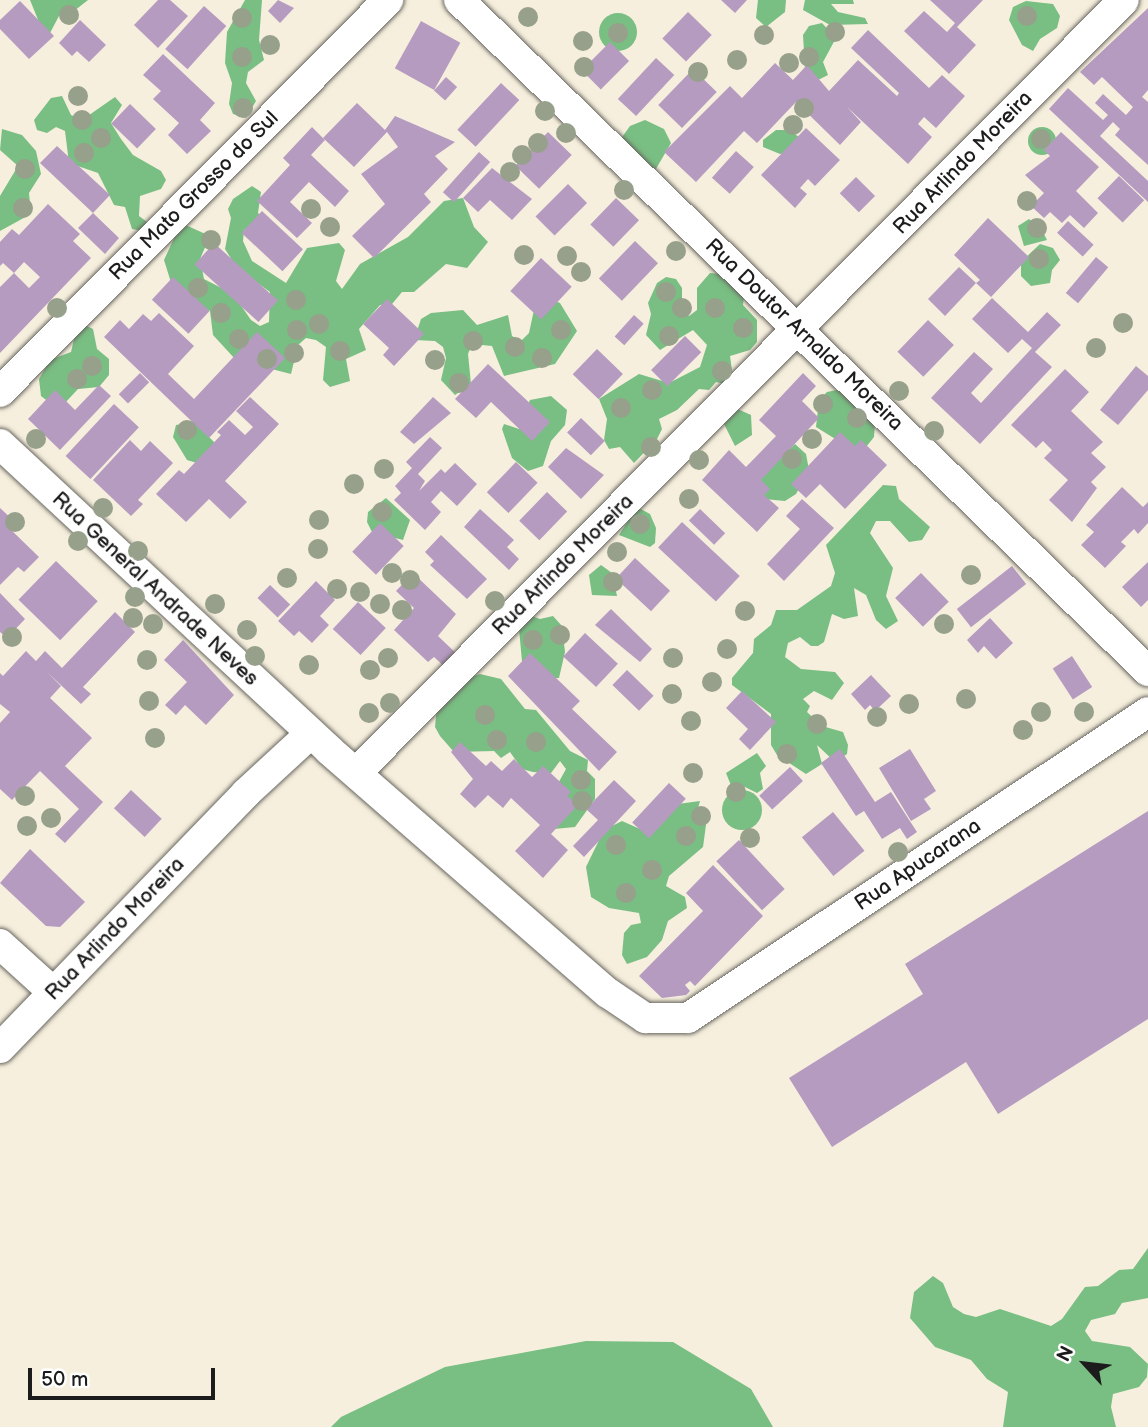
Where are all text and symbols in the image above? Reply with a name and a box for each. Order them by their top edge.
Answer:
street label: Rua Arlindo Moreira [888,86,1038,240]
street label: Rua Mato Grosso do Sul [104,106,284,286]
street label: Rua Doutor Arnaldo Moreira [700,234,908,436]
street label: Rua General Andrade Neves [47,487,263,691]
street label: Rua Arlindo Moreira [487,489,639,641]
street label: Rua Apucarana [850,814,986,916]
street label: Rua Arlindo Moreira [40,852,190,1006]
north arrow [1050,1329,1120,1399]
text: N [1052,1343,1079,1366]
scale bar [32,1354,219,1398]
text: 50 m [41,1367,88,1392]

